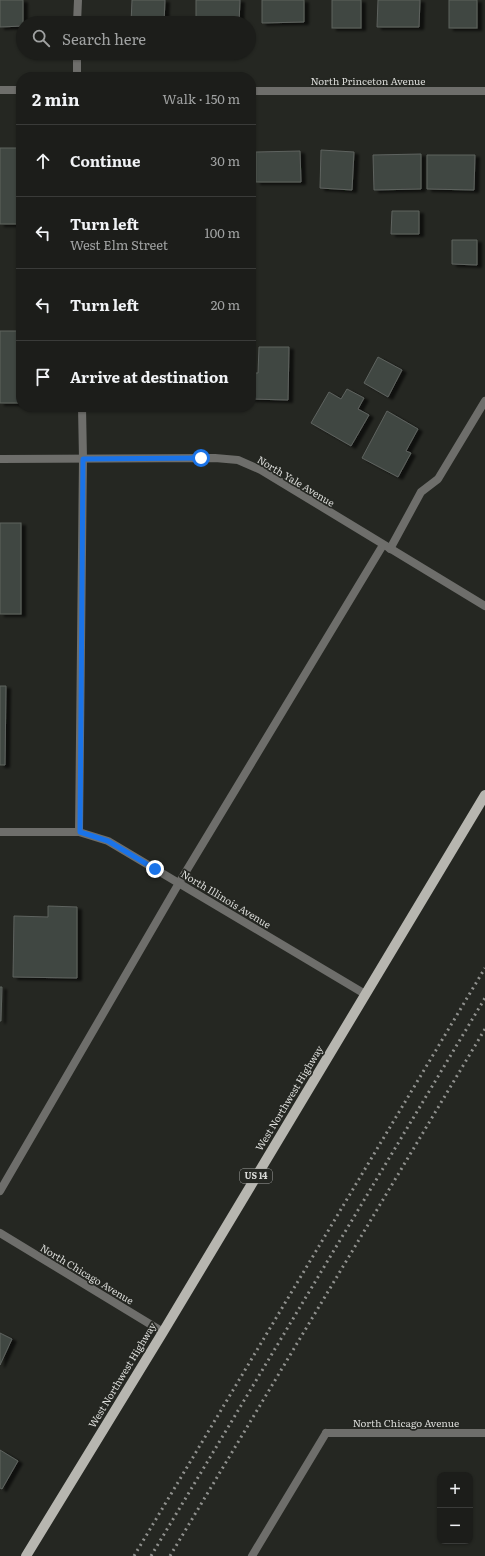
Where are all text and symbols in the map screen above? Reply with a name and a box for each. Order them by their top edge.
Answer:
search box [16,16,256,60]
icon: search [30,27,52,49]
text: Search here [62,27,146,50]
street label: North Princeton Avenue [310,73,426,88]
text: 2 min [32,86,80,111]
text: Walk · 150 m [163,89,240,108]
text: Continue [70,149,140,172]
icon: ahead [32,150,54,172]
text: 30 m [210,151,240,170]
text: Turn left [70,212,139,235]
icon: left [32,222,54,244]
text: 100 m [204,223,240,242]
text: West Elm Street [70,235,168,254]
text: Turn left [70,293,139,316]
icon: left [32,294,54,316]
text: 20 m [211,295,240,314]
text: Arrive at destination [70,365,229,388]
icon: arrive [32,366,54,388]
route start [192,449,210,467]
street label: North Yale Avenue [255,451,338,510]
route end [146,860,164,878]
street label: North Illinois Avenue [178,866,274,931]
street label: West Northwest Highway [251,1042,326,1153]
road number: US 14 [240,1169,272,1183]
street label: North Chicago Avenue [38,1240,137,1307]
street label: West Northwest Highway [84,1319,159,1430]
street label: North Chicago Avenue [353,1415,459,1430]
map controls [437,1472,473,1544]
button: + [437,1472,473,1508]
button: − [437,1508,473,1544]

